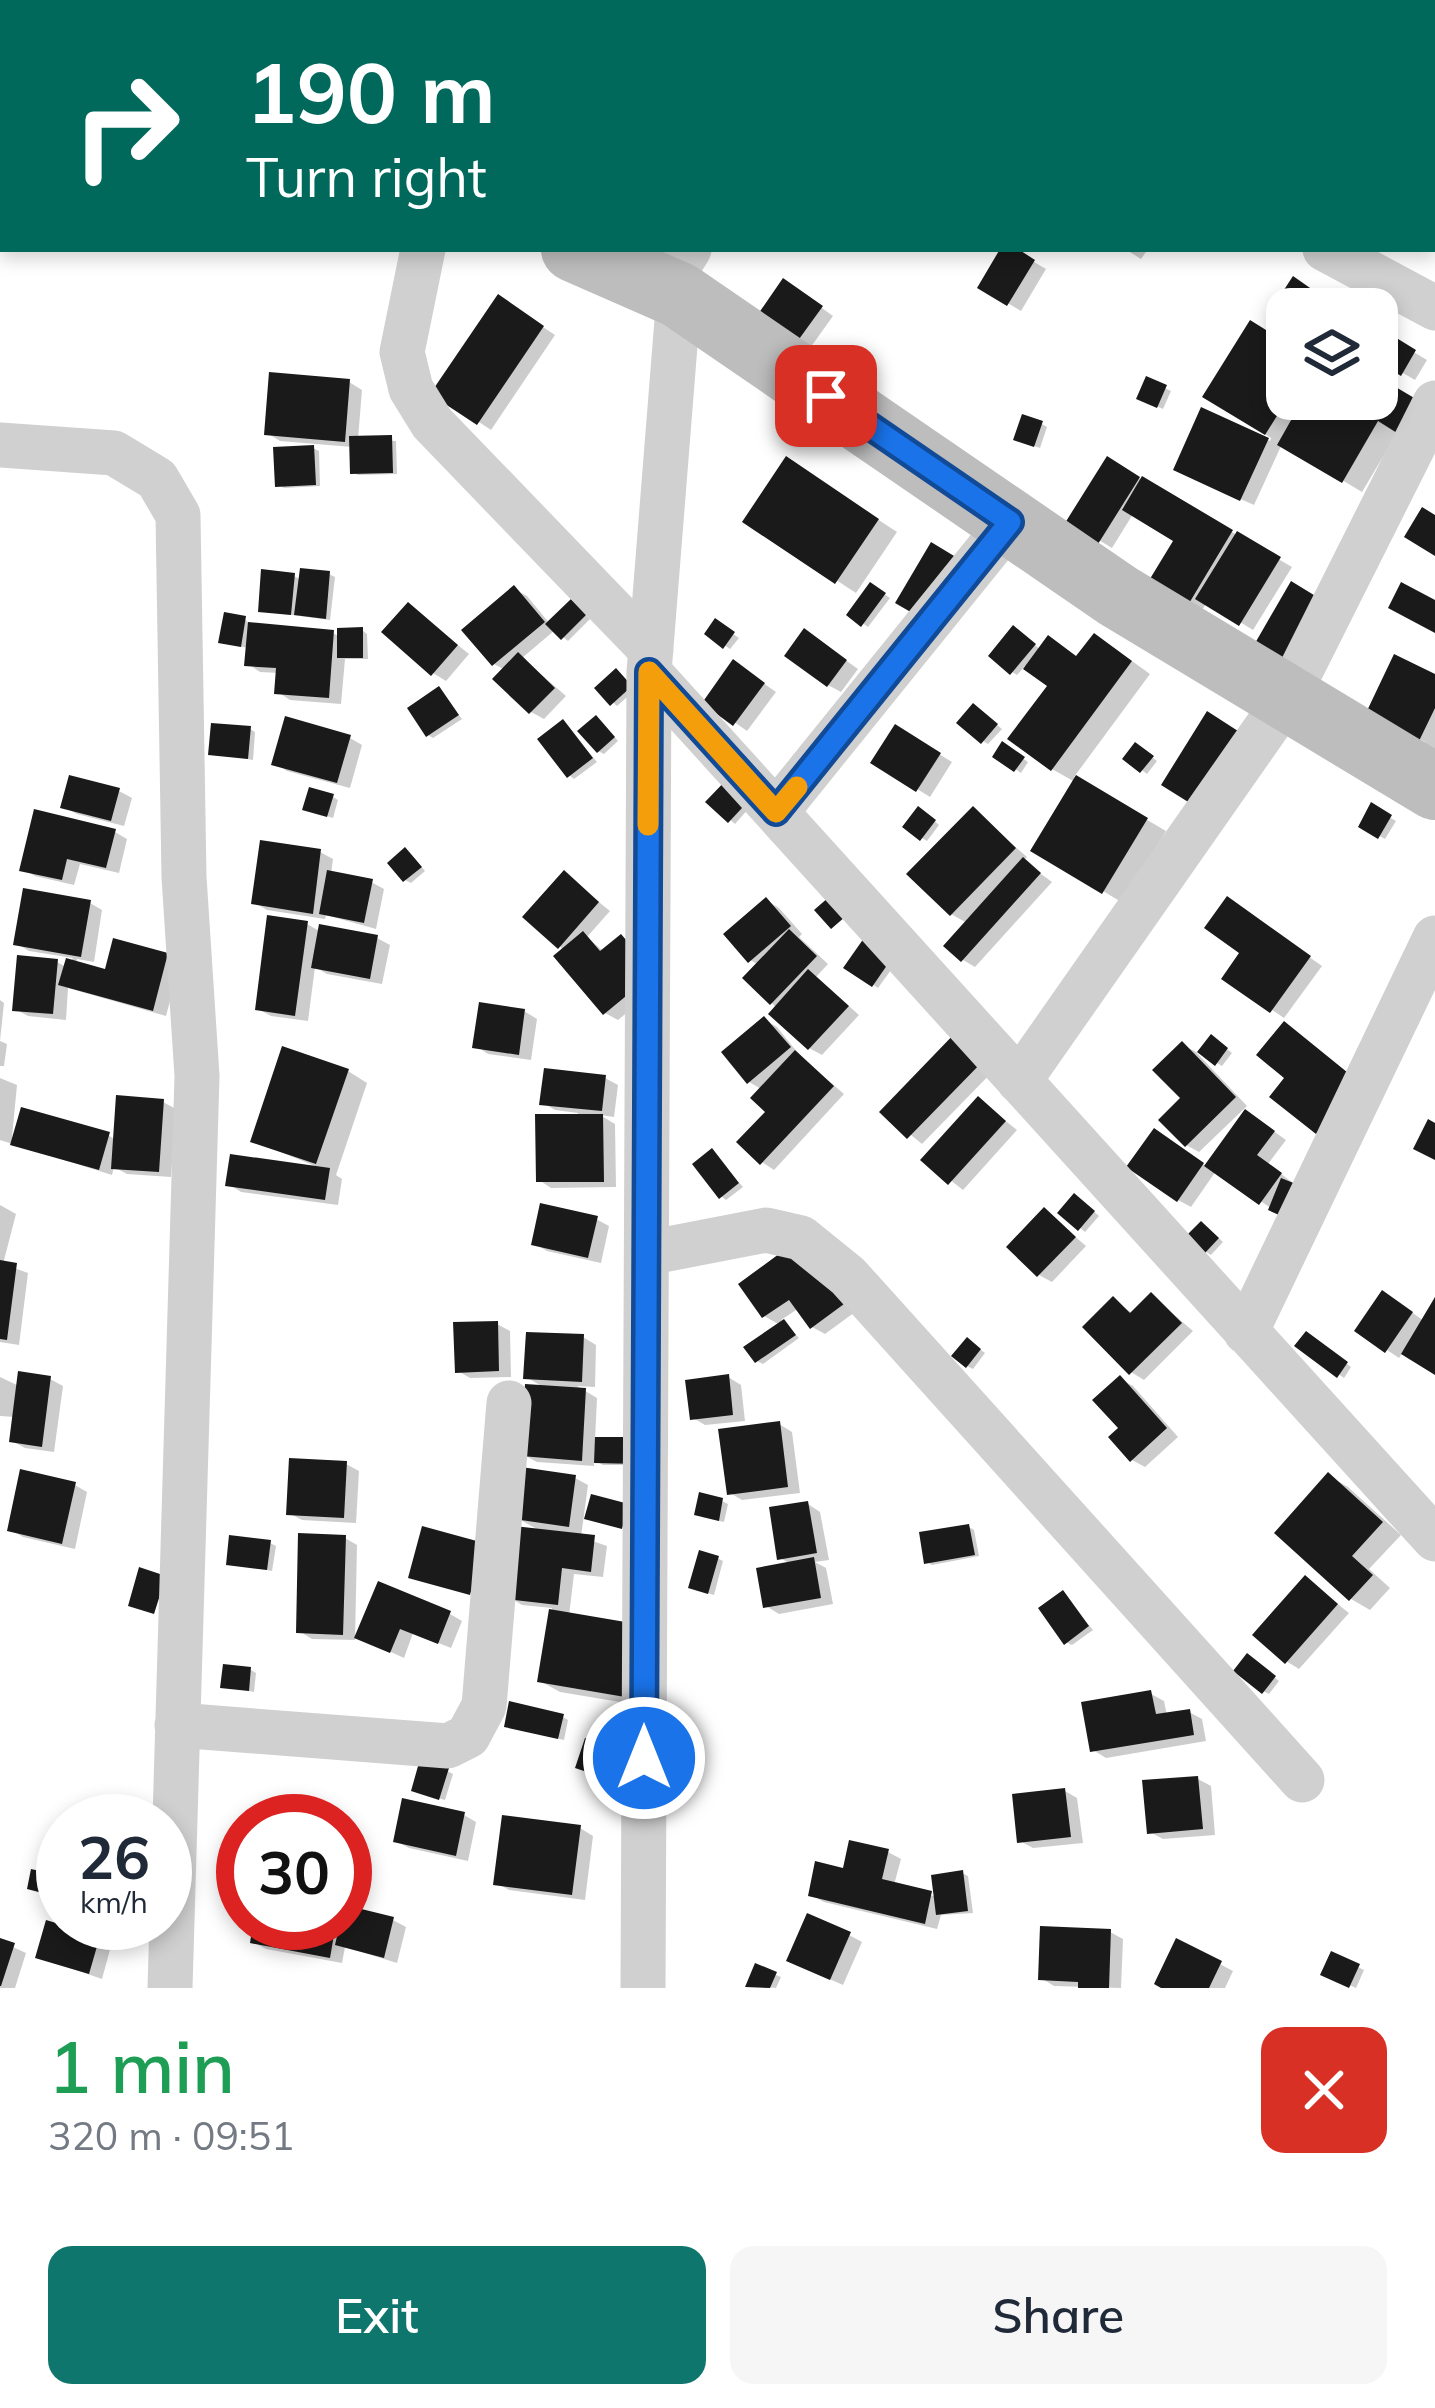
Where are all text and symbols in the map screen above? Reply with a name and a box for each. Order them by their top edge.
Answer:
text: 190 m [246,39,496,144]
icon: right [48,48,204,204]
text: Turn right [246,143,487,211]
map controls [1266,288,1398,420]
button: layers [1266,288,1398,420]
pin [775,345,877,447]
icon: arrive [793,363,859,429]
position arrow [581,1695,707,1821]
speed limit sign: 30 [216,1794,372,1950]
text: 26 [78,1819,150,1894]
text: km/h [80,1883,148,1921]
text: 1 min [48,2021,235,2111]
button: close [1261,2027,1387,2153]
text: 320 m · 09:51 [48,2111,294,2160]
button: Exit [48,2246,706,2384]
button: Share [730,2246,1387,2384]

